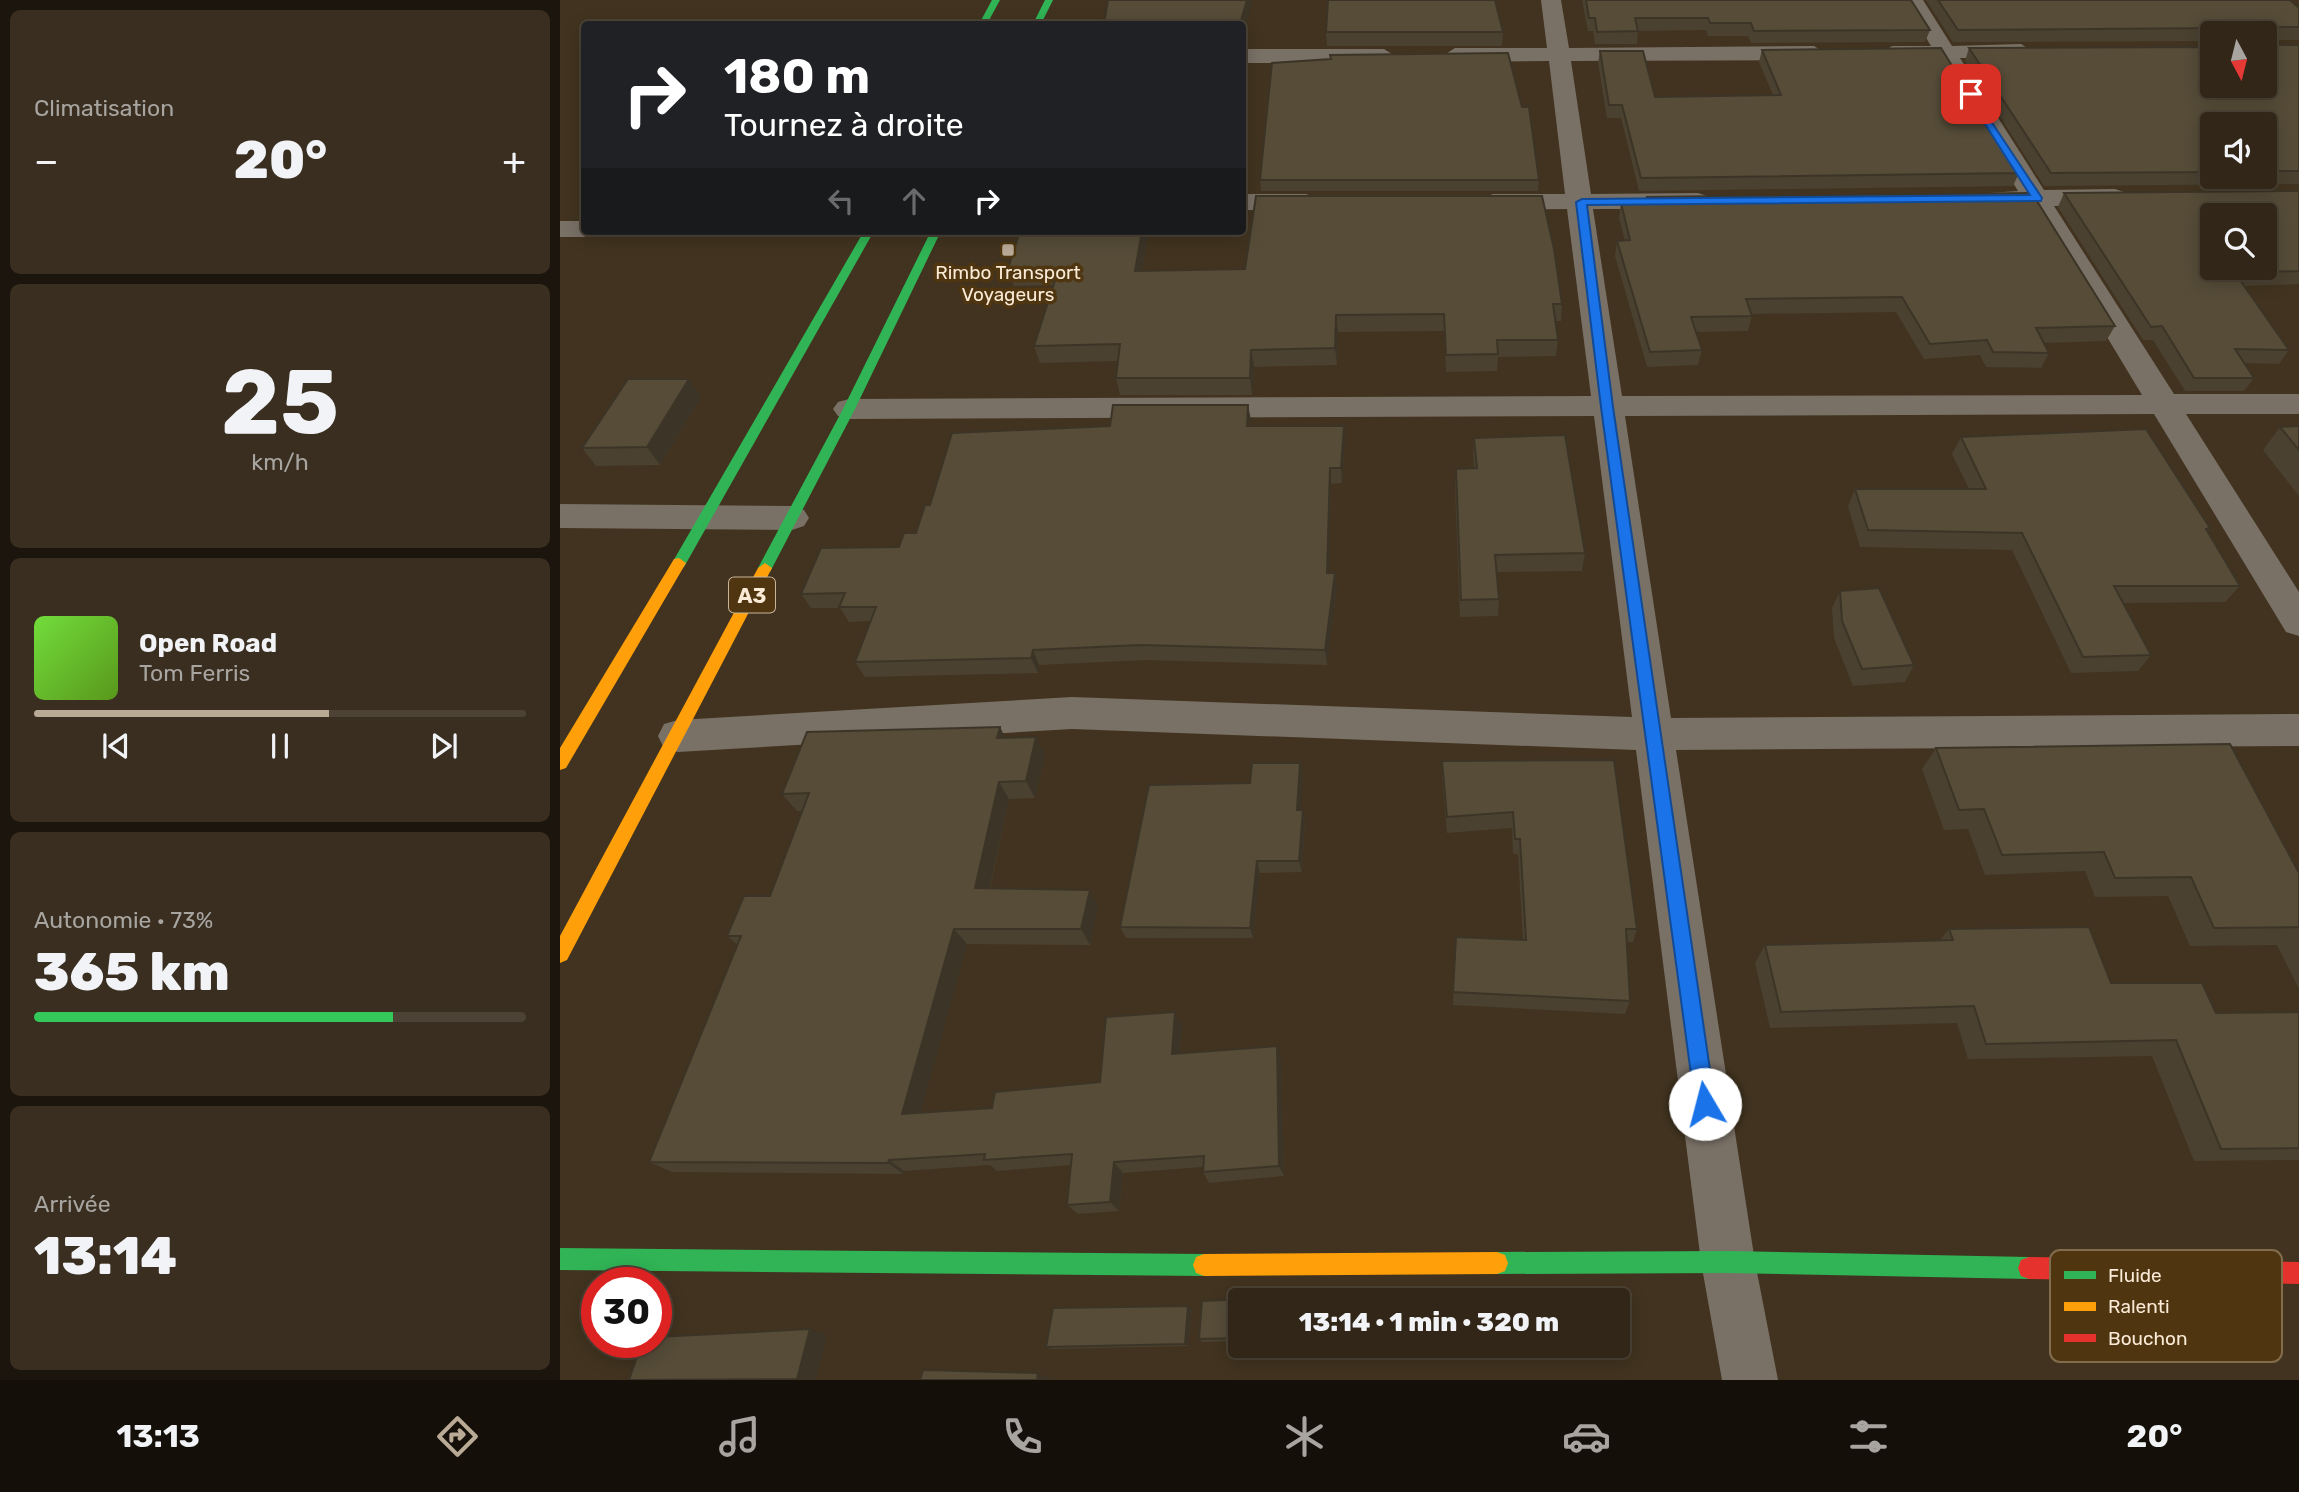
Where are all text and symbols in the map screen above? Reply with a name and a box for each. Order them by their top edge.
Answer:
north arrow [2200,21,2277,98]
map controls [2200,21,2277,280]
text: 180 m [724,47,870,105]
icon: right [609,49,700,140]
pin [1941,64,2001,124]
icon: arrive [1952,75,1990,113]
text: Climatisation [34,94,174,122]
text: Tournez à droite [724,106,964,144]
button: sound [2200,112,2277,189]
text: 20° [234,129,327,191]
text: − [34,138,59,184]
text: + [502,138,526,184]
icon: left [822,182,860,220]
icon: ahead [895,182,933,220]
icon: right [968,182,1006,220]
button: search [2200,203,2277,280]
marker: Rimbo Transport Voyageurs [1000,242,1016,258]
place label: Rimbo Transport Voyageurs [935,261,1081,306]
text: 25 [221,348,339,456]
text: km/h [251,448,309,476]
road number: A3 [729,578,775,612]
text: Open Road [139,628,277,659]
text: Tom Ferris [139,659,250,687]
icon: previous [97,727,135,765]
icon: pause [261,727,299,765]
icon: next [425,727,463,765]
text: Autonomie · 73% [34,906,213,934]
text: 365 km [34,941,230,1003]
position arrow [1668,1067,1742,1141]
text: Arrivée [34,1190,111,1218]
text: 13:14 [34,1225,177,1287]
legend [2050,1250,2282,1362]
text: Fluide [2108,1264,2162,1287]
speed limit sign: 30 [581,1267,672,1358]
text: Ralenti [2108,1295,2170,1318]
text: 13:14 · 1 min · 320 m [1299,1307,1559,1338]
text: Bouchon [2108,1327,2188,1350]
icon: directions [433,1412,482,1461]
icon: music [715,1412,764,1461]
icon: phone [998,1412,1047,1461]
icon: climate [1280,1412,1329,1461]
icon: car [1562,1412,1611,1461]
icon: filters [1844,1412,1893,1461]
text: 13:13 [117,1417,200,1455]
text: 20° [2127,1417,2182,1455]

